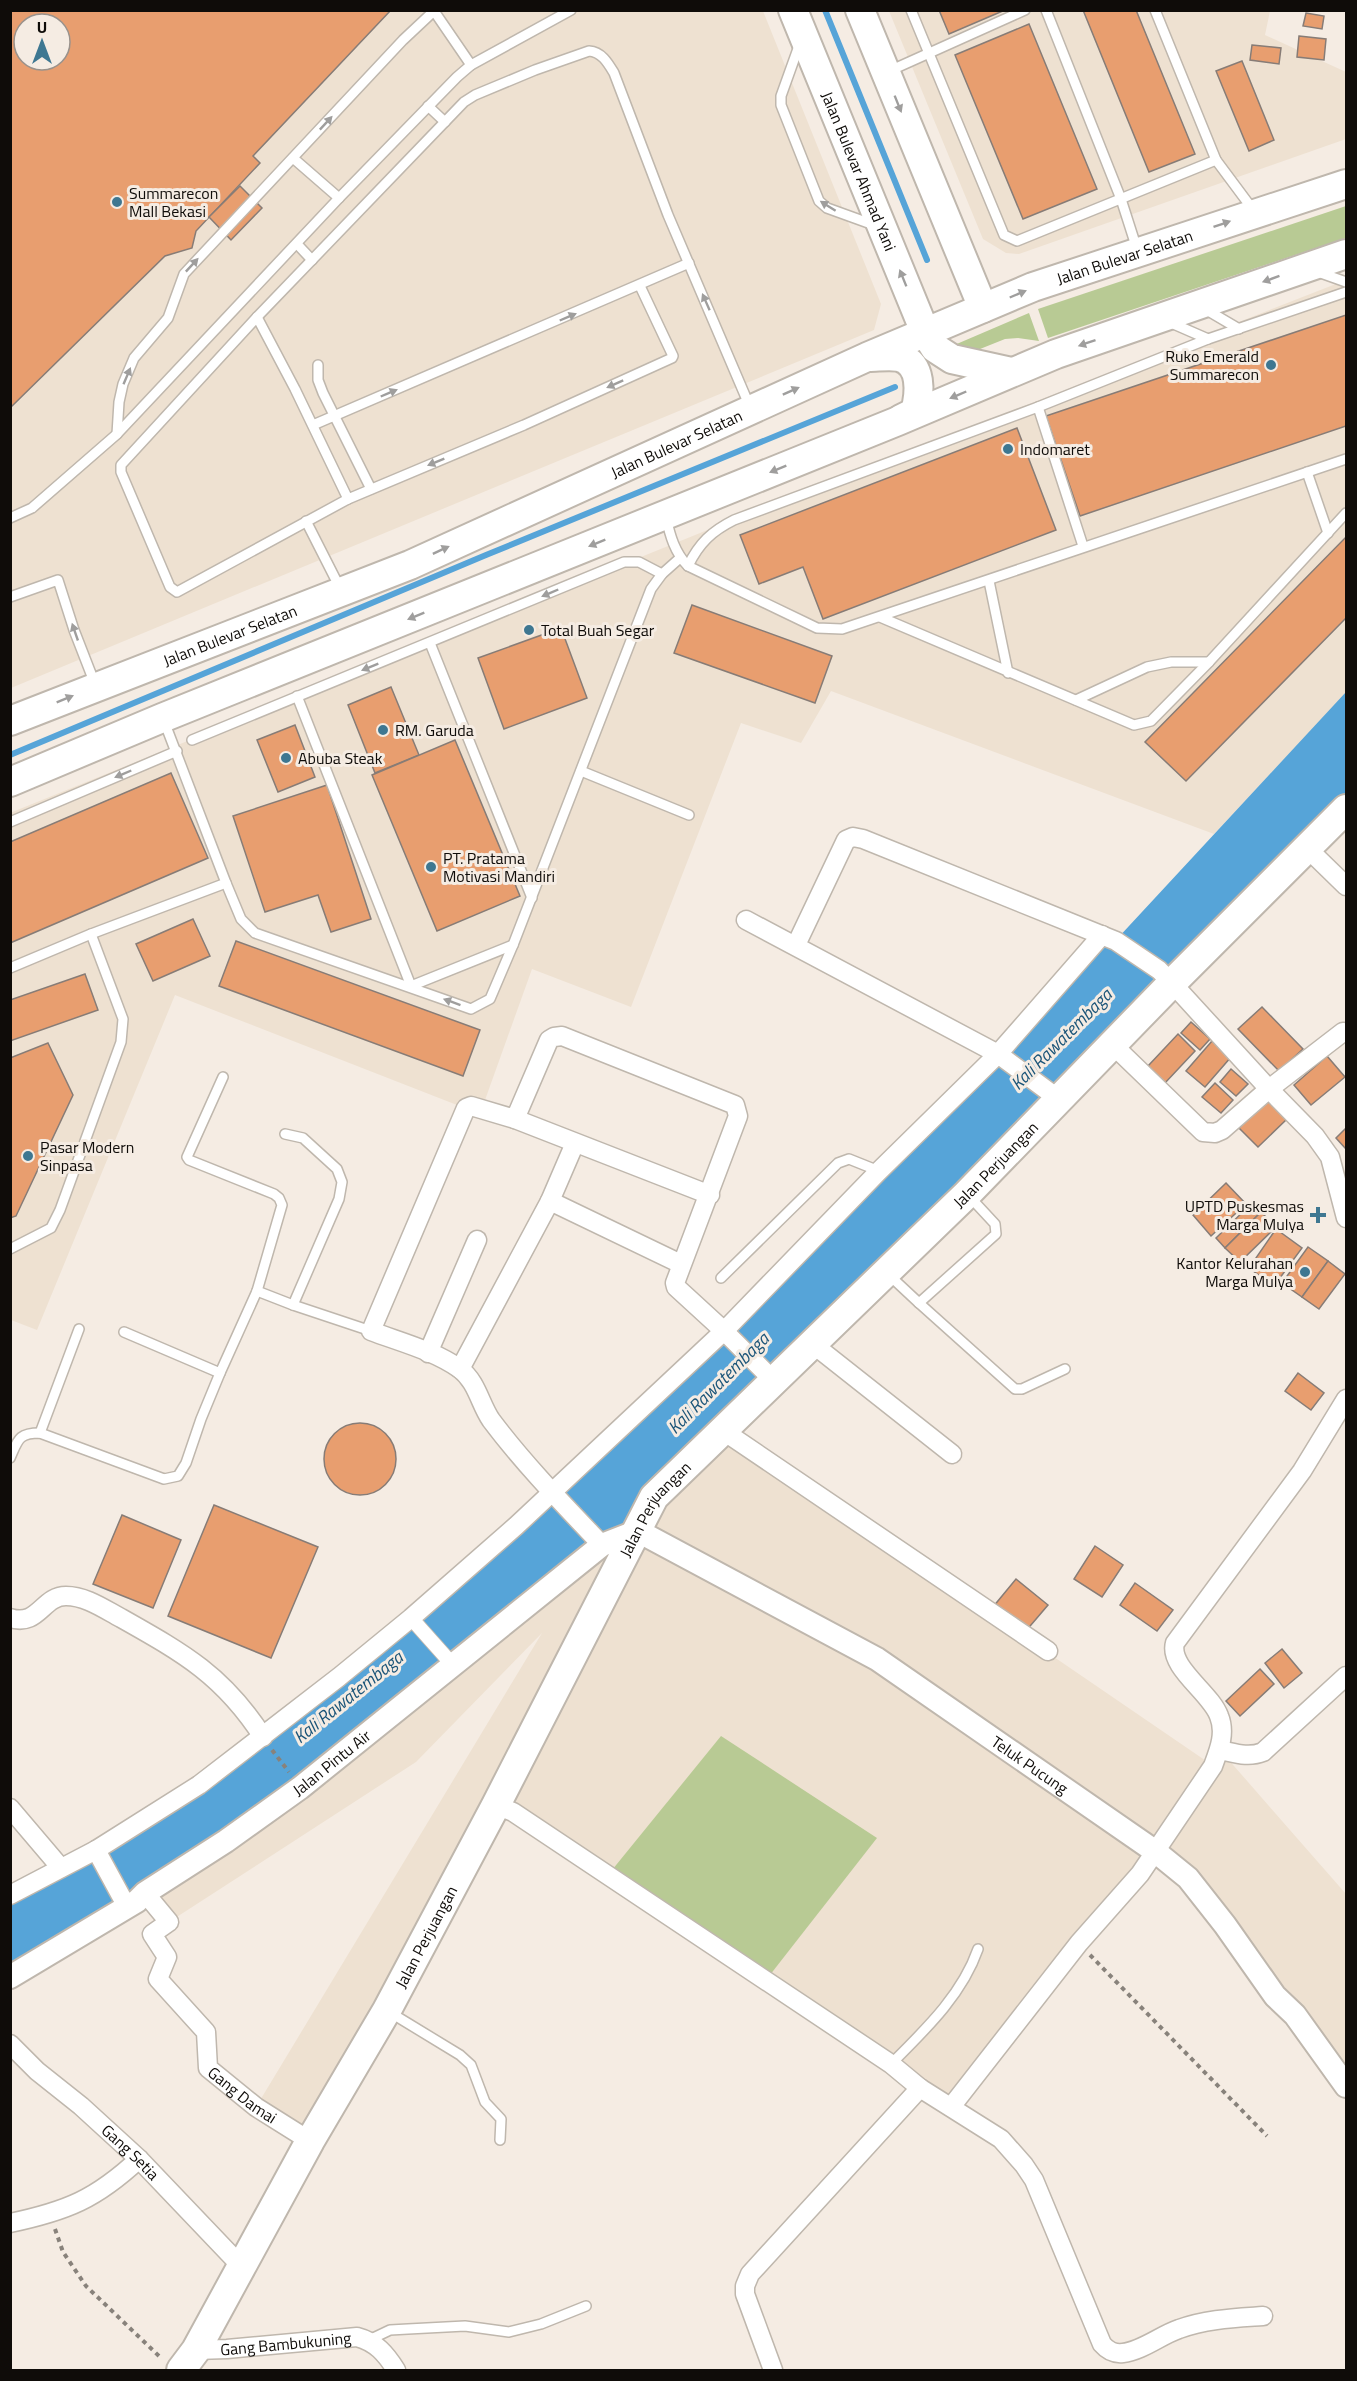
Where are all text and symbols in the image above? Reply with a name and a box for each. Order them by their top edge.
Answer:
north arrow [12,12,72,72]
text: U [37,15,47,39]
street label: Jalan Bulevar Ahmad Yani [816,88,902,254]
one-way arrow [893,95,903,113]
one-way arrow [318,116,332,130]
place label: Summarecon Mall Bekasi [129,181,218,223]
marker: Summarecon Mall Bekasi [110,195,124,209]
one-way arrow [820,201,836,212]
one-way arrow [1213,219,1231,229]
street label: Jalan Bulevar Selatan [1053,223,1196,290]
one-way arrow [185,259,199,273]
one-way arrow [898,269,907,287]
one-way arrow [1262,275,1280,285]
one-way arrow [1009,289,1027,298]
one-way arrow [702,294,711,311]
one-way arrow [560,312,577,321]
one-way arrow [1078,339,1096,348]
place label: Ruko Emerald Summarecon [1165,344,1259,386]
marker: Ruko Emerald Summarecon [1264,358,1278,372]
one-way arrow [122,367,132,385]
one-way arrow [607,380,624,389]
one-way arrow [782,387,799,396]
one-way arrow [380,388,398,398]
one-way arrow [948,390,966,400]
street label: Jalan Bulevar Selatan [607,403,746,484]
place label: Indomaret [1020,437,1090,461]
marker: Indomaret [1001,442,1015,456]
one-way arrow [427,457,445,467]
one-way arrow [768,464,786,474]
one-way arrow [588,539,606,548]
one-way arrow [433,546,450,555]
one-way arrow [541,589,559,598]
street label: Jalan Bulevar Selatan [159,598,300,672]
one-way arrow [407,612,425,621]
place label: Total Buah Segar [541,618,655,642]
one-way arrow [69,623,79,641]
marker: Total Buah Segar [522,623,536,637]
one-way arrow [360,662,378,672]
one-way arrow [56,694,74,704]
place label: RM. Garuda [395,718,474,742]
marker: RM. Garuda [376,723,390,737]
place label: Abuba Steak [298,746,383,770]
marker: Abuba Steak [279,751,293,765]
one-way arrow [114,770,132,779]
place label: PT. Pratama Motivasi Mandiri [443,846,555,888]
marker: PT. Pratama Motivasi Mandiri [424,860,438,874]
water label: Kali Rawatembaga [1004,981,1119,1096]
one-way arrow [443,996,461,1006]
street label: Jalan Perjuangan [947,1116,1044,1213]
place label: Pasar Modern Sinpasa [40,1135,134,1177]
marker: Pasar Modern Sinpasa [21,1149,35,1163]
place label: UPTD Puskesmas Marga Mulya [1185,1194,1304,1236]
marker: UPTD Puskesmas Marga Mulya [1309,1206,1327,1224]
place label: Kantor Kelurahan Marga Mulya [1176,1251,1293,1293]
marker: Kantor Kelurahan Marga Mulya [1298,1265,1312,1279]
water label: Kali Rawatembaga [661,1325,776,1440]
street label: Jalan Perjuangan [613,1456,696,1561]
water label: Kali Rawatembaga [287,1644,409,1750]
street label: Jalan Pintu Air [288,1723,376,1802]
street label: Teluk Pucung [987,1730,1073,1800]
street label: Jalan Perjuangan [389,1881,463,1992]
street label: Gang Damai [203,2061,282,2129]
street label: Gang Setia [96,2118,165,2185]
street label: Gang Bambukuning [220,2326,352,2361]

